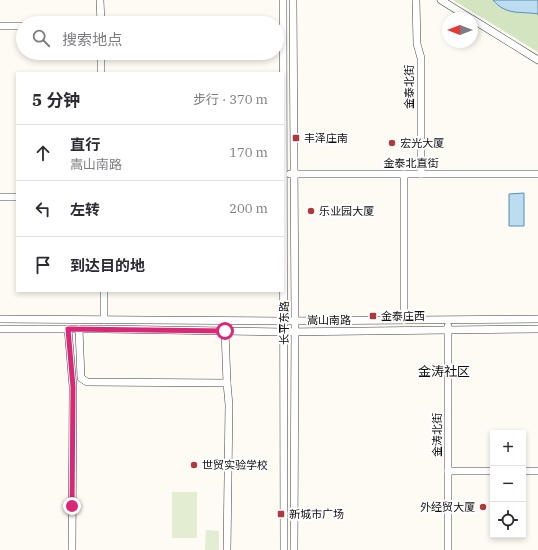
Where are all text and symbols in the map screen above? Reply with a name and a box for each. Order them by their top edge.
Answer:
north arrow [442,12,478,48]
search box [16,16,284,60]
icon: search [30,27,52,49]
text: 搜索地点 [62,30,122,49]
street label: 金泰北街 [402,65,416,109]
text: 5 分钟 [32,89,80,111]
text: 步行 · 370 m [193,91,268,108]
place label: 丰泽庄南 [304,131,348,145]
marker: 丰泽庄南 [291,133,301,143]
text: 直行 [70,135,100,154]
place label: 宏光大厦 [400,136,444,150]
marker: 宏光大厦 [387,138,397,148]
icon: ahead [32,142,54,164]
text: 170 m [229,144,268,161]
text: 嵩山南路 [70,156,122,173]
street label: 金泰北直街 [384,156,439,170]
icon: left [32,198,54,220]
text: 左转 [70,200,100,219]
text: 200 m [229,200,268,217]
place label: 乐业园大厦 [319,204,374,218]
marker: 乐业园大厦 [306,206,316,216]
icon: arrive [32,254,54,276]
text: 到达目的地 [70,256,145,275]
street label: 长平东路 [277,301,291,345]
place label: 金泰庄西 [381,309,425,323]
marker: 金泰庄西 [368,311,378,321]
street label: 嵩山南路 [307,313,351,327]
route start [216,322,234,340]
district label: 金涛社区 [418,363,470,380]
street label: 金涛北街 [430,413,444,457]
map controls [490,430,526,538]
button: + [490,430,526,466]
place label: 世贸实验学校 [202,458,268,472]
marker: 世贸实验学校 [189,460,199,470]
button: − [490,466,526,502]
route end [63,497,81,515]
place label: 外经贸大厦 [420,500,475,514]
marker: 外经贸大厦 [478,502,488,512]
button: locate [490,502,526,538]
place label: 新城市广场 [289,507,344,521]
marker: 新城市广场 [276,509,286,519]

